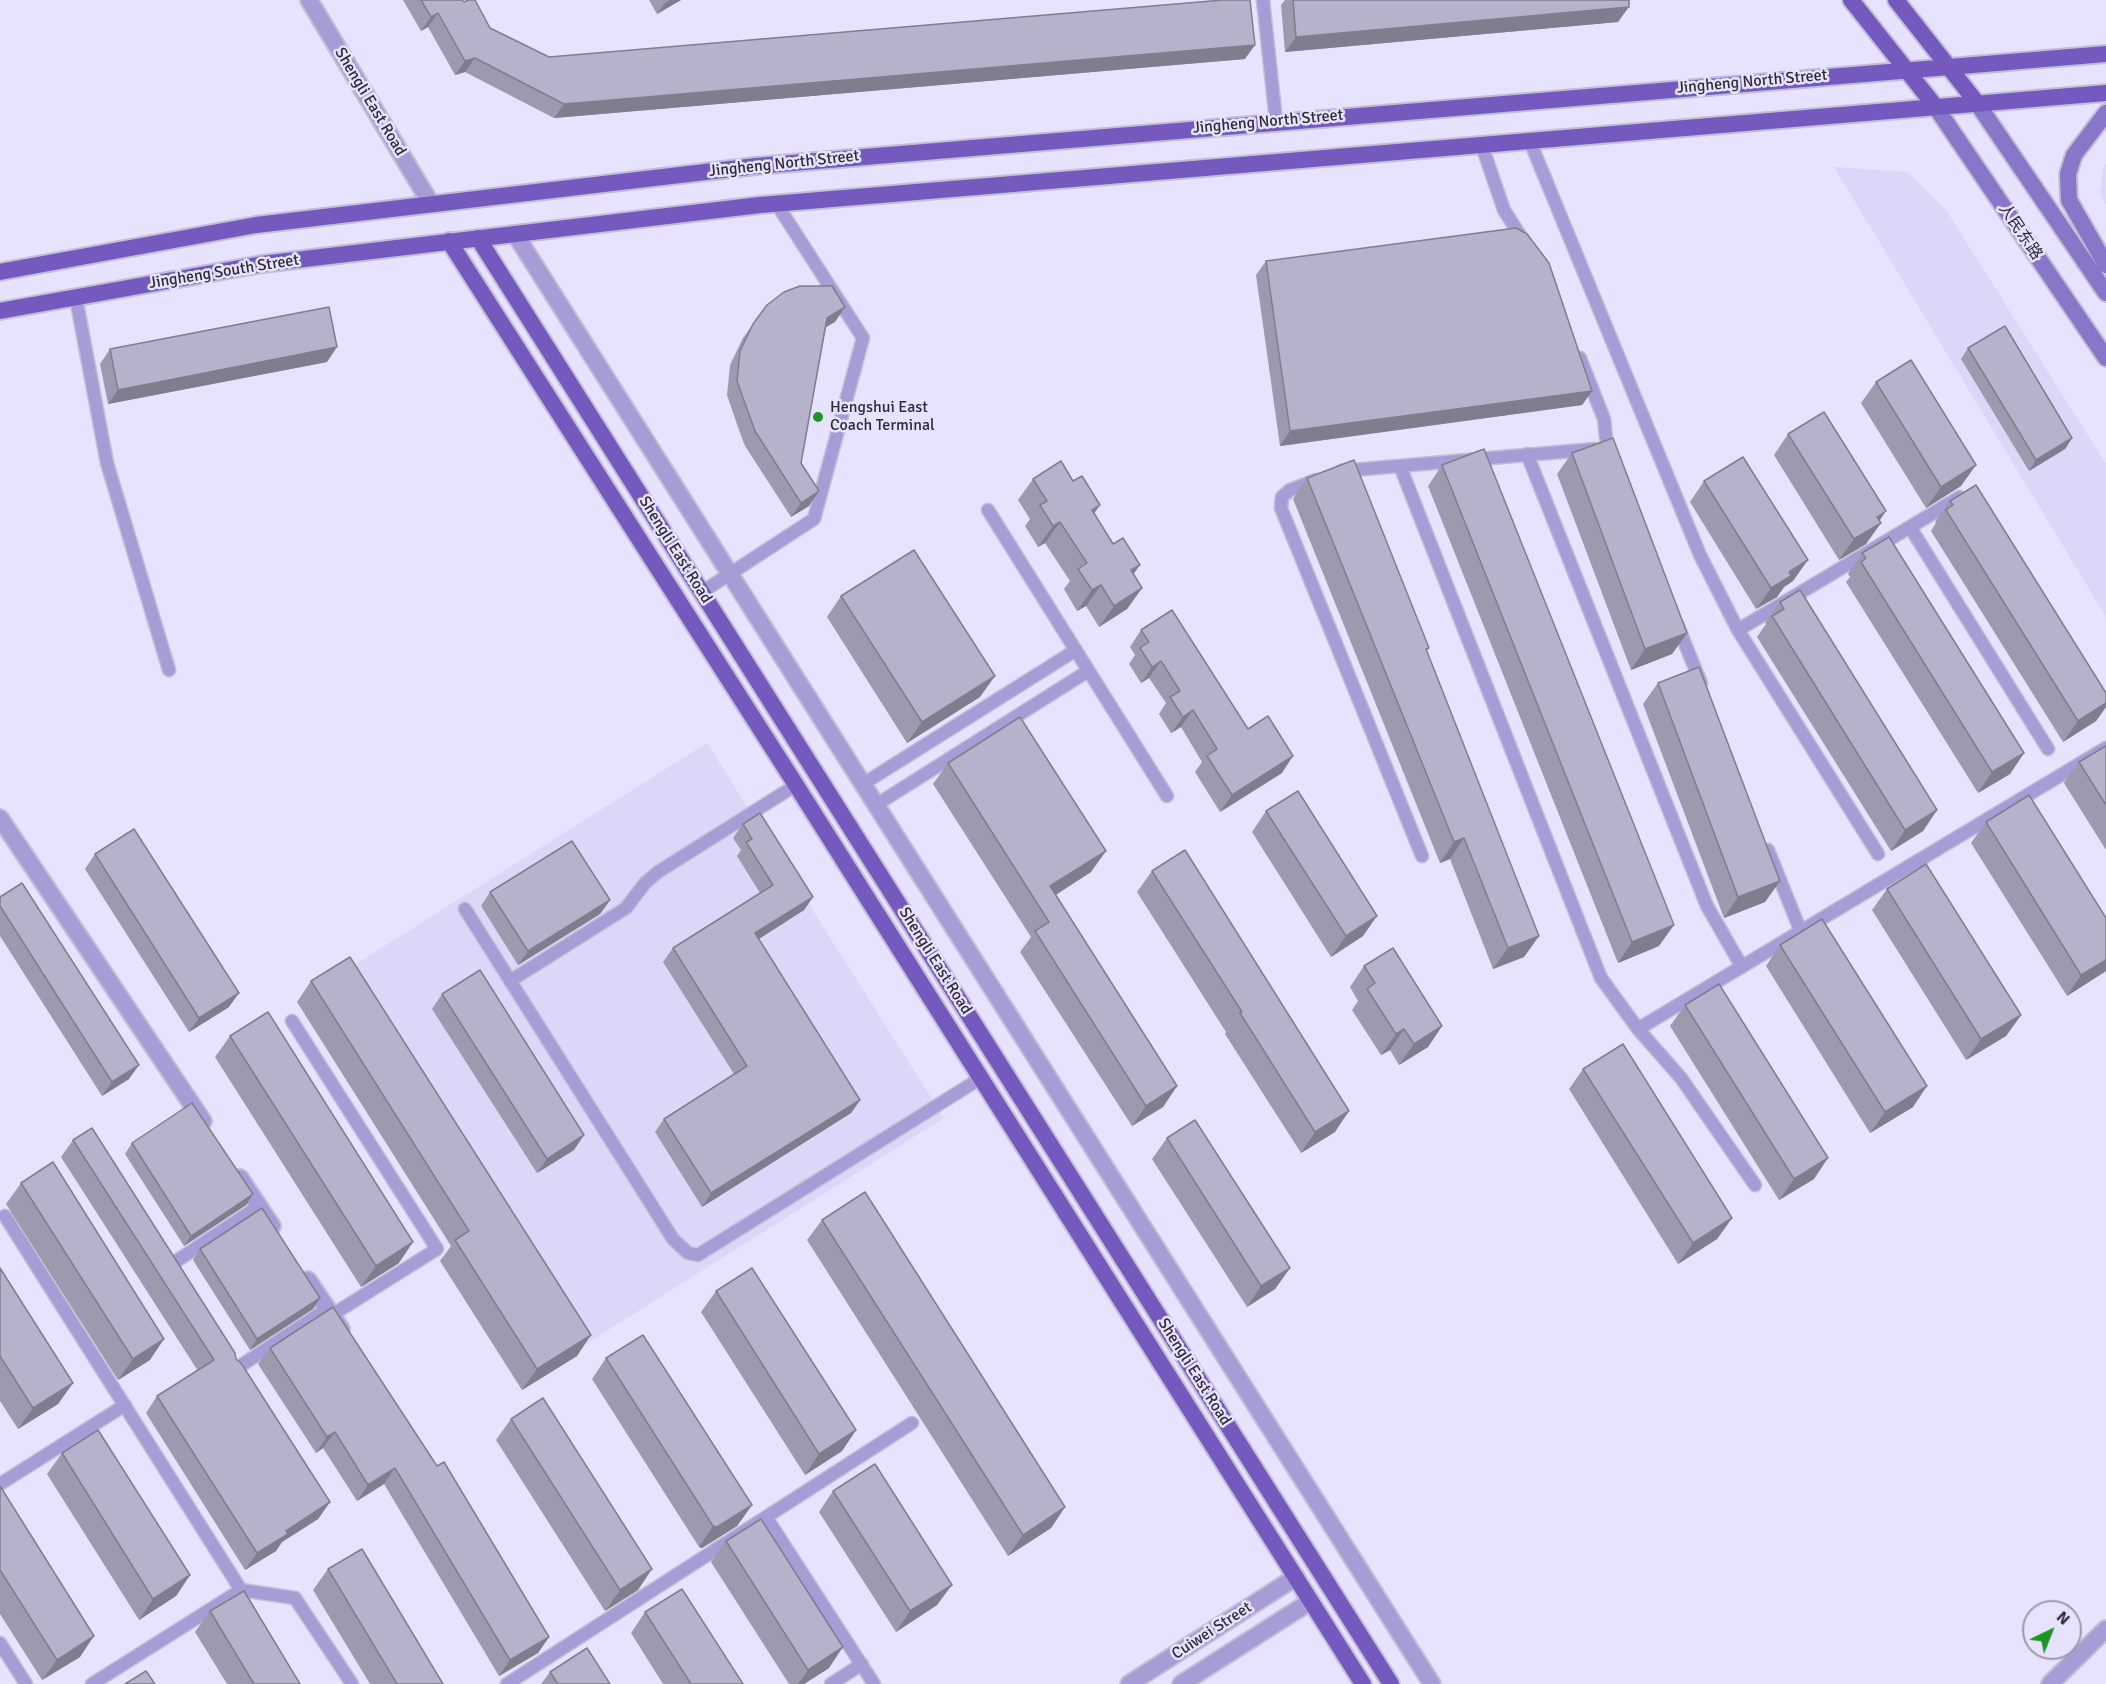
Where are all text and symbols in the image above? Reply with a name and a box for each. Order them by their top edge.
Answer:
street label: Shengli East Road [330,44,410,160]
street label: Jingheng North Street [1676,66,1828,98]
street label: Jingheng North Street [1192,106,1344,138]
street label: Jingheng North Street [708,147,860,181]
street label: 人民东路 [1994,200,2046,264]
street label: Jingheng South Street [148,251,300,293]
place label: Hengshui East Coach Terminal [830,398,935,436]
marker: Hengshui East Coach Terminal [811,410,825,424]
street label: Shengli East Road [634,493,716,607]
street label: Shengli East Road [894,904,976,1018]
street label: Shengli East Road [1153,1315,1235,1429]
street label: Cuiwei Street [1168,1598,1256,1664]
north arrow [2022,1600,2082,1660]
text: N [2052,1607,2074,1629]

